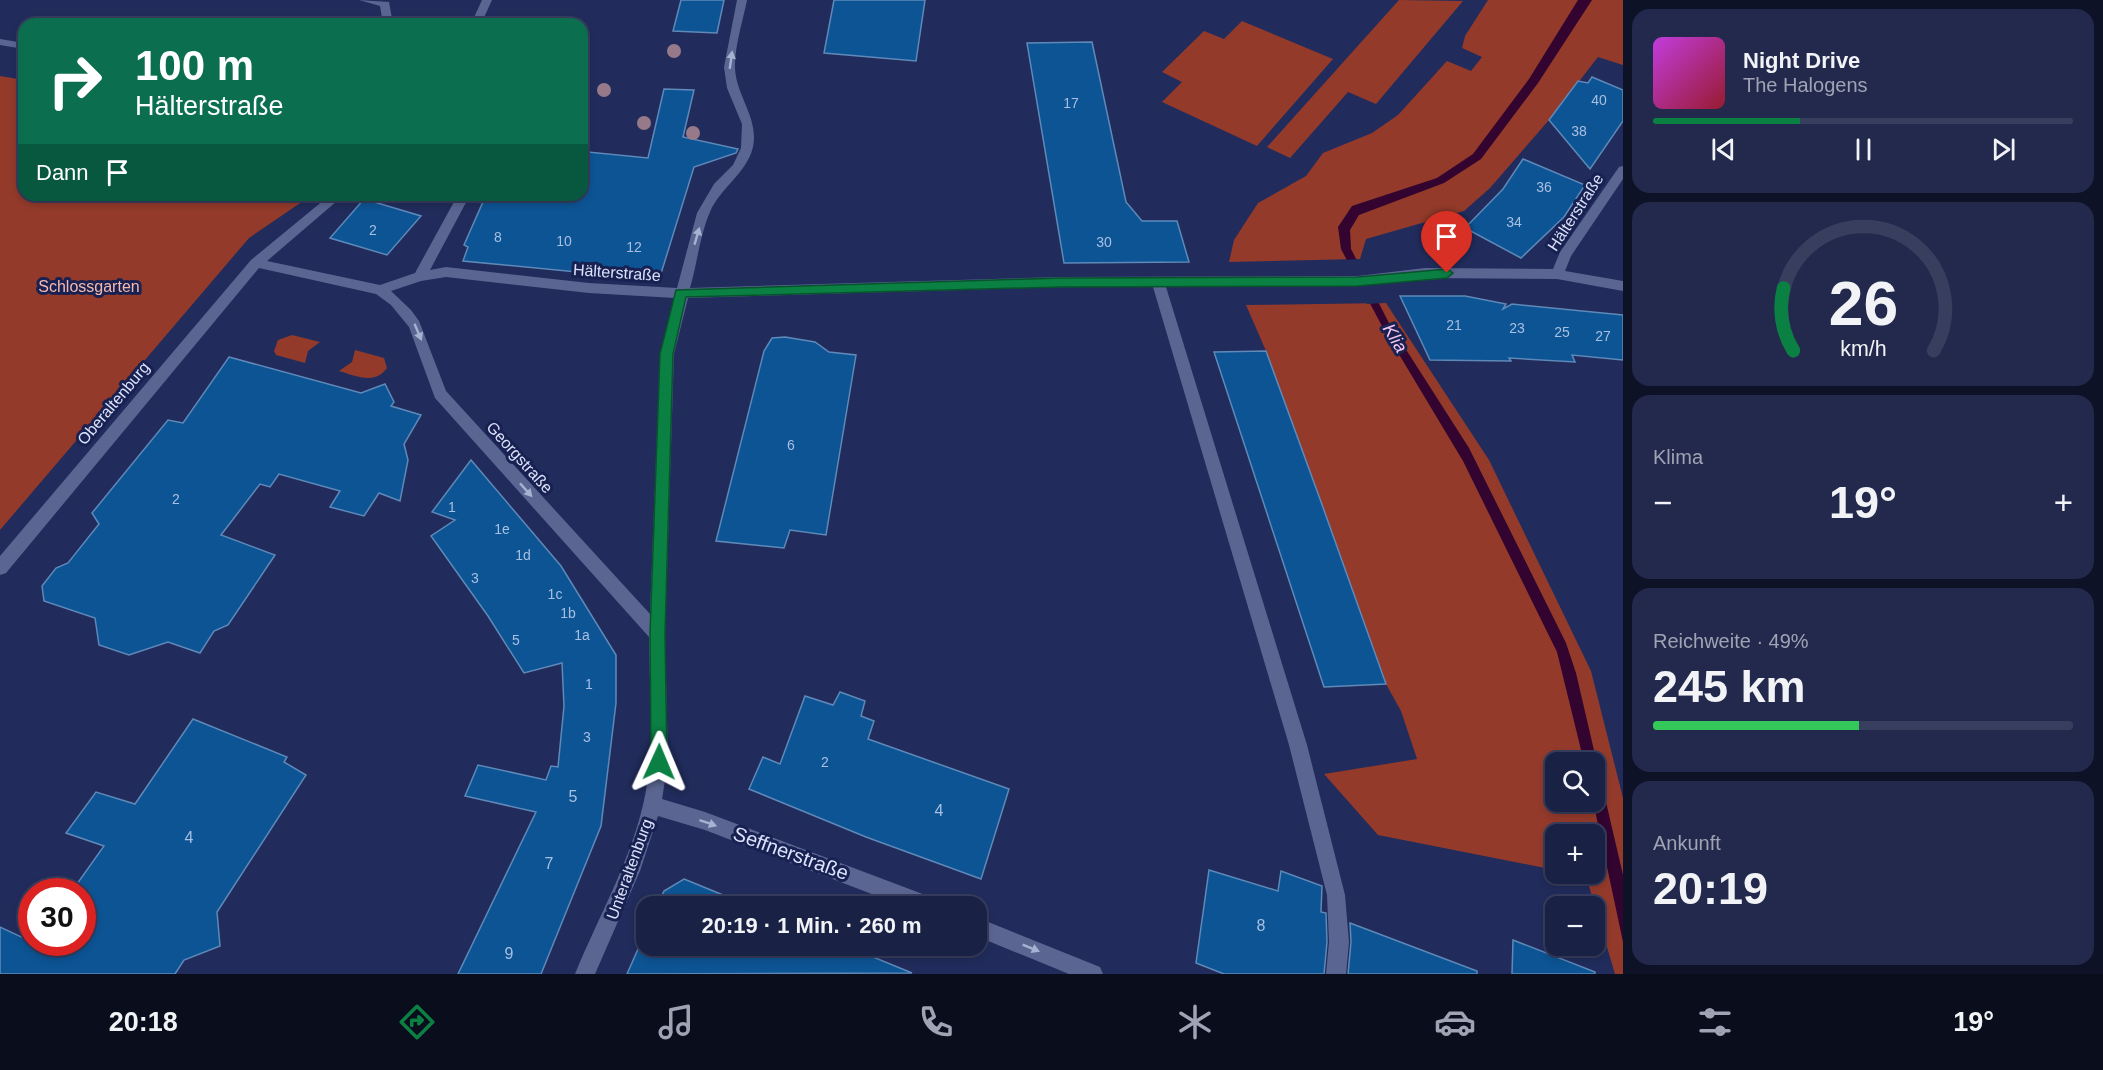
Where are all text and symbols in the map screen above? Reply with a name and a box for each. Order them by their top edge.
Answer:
icon: right [36,42,114,120]
text: 100 m [135,42,254,89]
text: Night Drive [1743,48,1860,73]
one-way arrow [726,50,735,69]
text: The Halogens [1743,74,1868,96]
text: Hälterstraße [135,91,284,121]
house number: 40 [1591,92,1607,108]
house number: 17 [1063,95,1079,111]
house number: 38 [1571,123,1587,139]
icon: previous [1707,133,1740,166]
icon: pause [1847,133,1880,166]
icon: next [1987,133,2020,166]
icon: arrive [101,156,134,189]
text: Dann [36,160,89,185]
street label: Hälterstraße [1544,171,1607,254]
house number: 36 [1536,179,1552,195]
pin [1421,211,1472,273]
house number: 34 [1506,214,1522,230]
icon: arrive [1430,220,1463,253]
house number: 2 [369,222,377,238]
one-way arrow [692,227,702,246]
house number: 8 [494,229,502,245]
house number: 10 [556,233,572,249]
house number: 30 [1096,234,1112,250]
house number: 12 [626,239,642,255]
street label: Hälterstraße [572,261,662,284]
text: 26 [1828,269,1898,338]
park label: Schlossgarten [38,278,140,295]
house number: 21 [1446,317,1462,333]
water label: Klia [1379,320,1411,356]
house number: 23 [1509,320,1525,336]
one-way arrow [414,323,423,341]
house number: 25 [1554,324,1570,340]
house number: 27 [1595,328,1611,344]
text: km/h [1840,337,1886,361]
street label: Oberaltenburg [74,359,153,448]
street label: Georgstraße [483,418,556,496]
house number: 6 [787,437,795,453]
text: Klima [1653,446,1703,468]
text: 19° [1829,477,1897,528]
one-way arrow [519,482,532,497]
text: − [1653,484,1672,521]
text: + [2054,484,2073,521]
house number: 2 [172,491,180,507]
house number: 1 [448,499,456,515]
house number: 1e [494,521,510,537]
house number: 1d [515,547,531,563]
house number: 3 [471,570,479,586]
house number: 1c [548,586,562,602]
house number: 1b [560,605,576,621]
house number: 1a [574,627,590,643]
text: Reichweite · 49% [1653,630,1809,652]
house number: 5 [512,632,520,648]
text: 245 km [1653,661,1806,712]
house number: 1 [585,676,593,692]
house number: 3 [583,729,591,745]
position arrow [627,730,691,794]
map controls [1545,752,1605,956]
button: search [1545,752,1605,812]
house number: 2 [821,754,829,770]
house number: 5 [569,788,578,805]
house number: 4 [935,802,944,819]
street label: Unteraltenburg [603,817,656,922]
one-way arrow [699,818,717,828]
street label: Seffnerstraße [730,822,852,884]
button: + [1545,824,1605,884]
house number: 4 [185,829,194,846]
text: Ankunft [1653,832,1721,854]
house number: 7 [545,855,554,872]
text: 20:19 [1653,863,1768,914]
speed limit sign: 30 [18,878,96,956]
button: − [1545,896,1605,956]
text: 20:19 · 1 Min. · 260 m [701,913,922,938]
house number: 8 [1257,917,1266,934]
one-way arrow [1022,943,1040,953]
house number: 9 [505,945,514,962]
icon: directions [396,1001,438,1043]
icon: music [655,1001,697,1043]
icon: phone [915,1001,957,1043]
icon: climate [1174,1001,1216,1043]
icon: car [1434,1001,1476,1043]
icon: filters [1694,1001,1736,1043]
text: 20:18 [109,1007,178,1037]
text: 19° [1953,1007,1994,1037]

